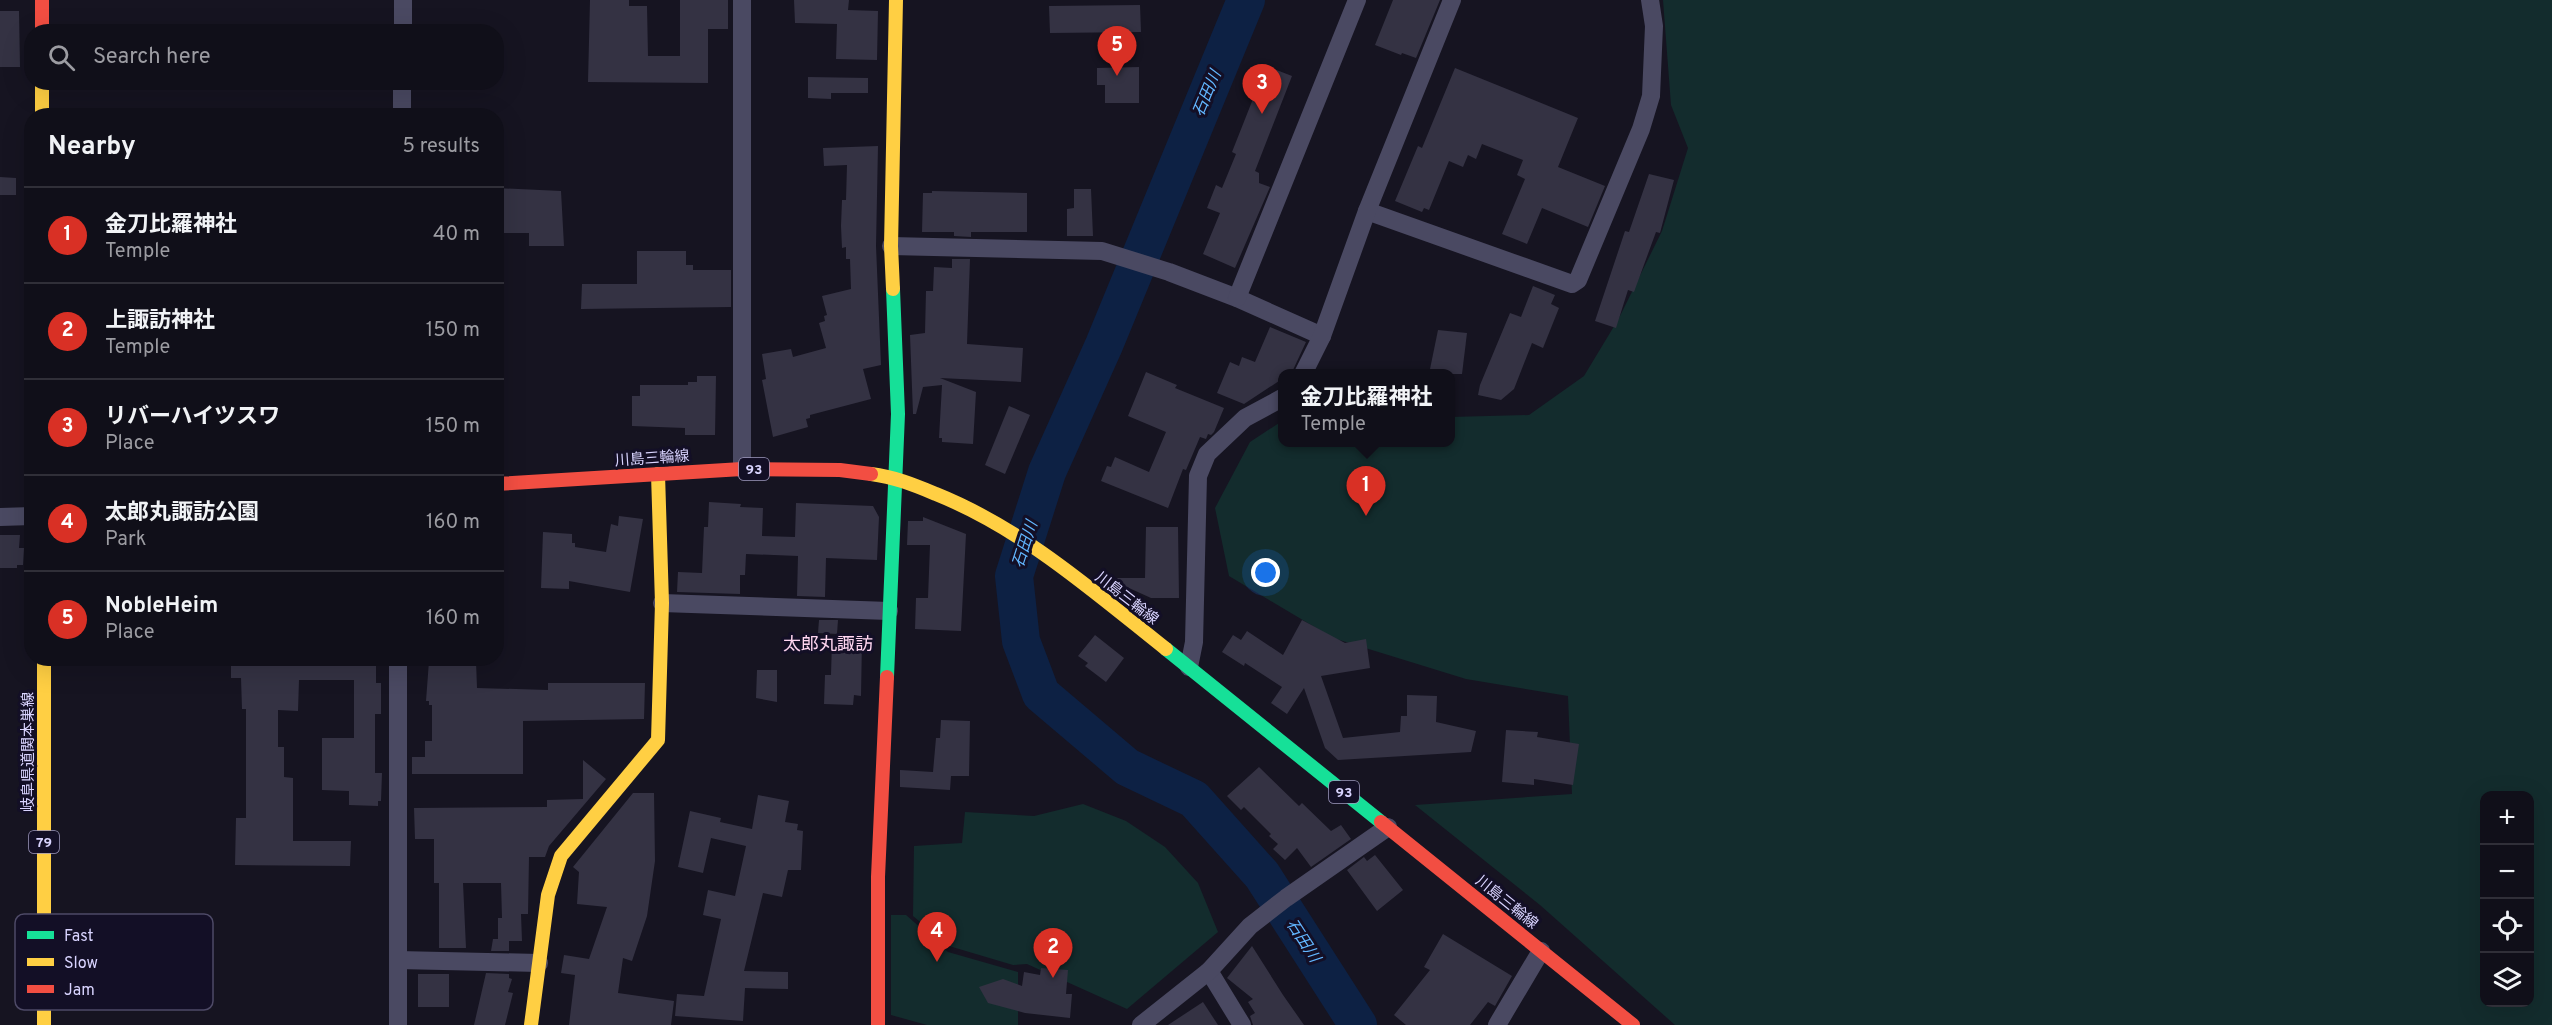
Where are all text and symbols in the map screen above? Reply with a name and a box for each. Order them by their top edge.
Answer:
search box [24,24,504,90]
pin: 5 [1098,26,1136,76]
icon: search [45,41,78,74]
text: Search here [93,44,211,71]
pin: 3 [1242,64,1282,114]
water label: 石田川 [1189,66,1227,120]
text: Nearby [48,131,136,164]
text: 5 results [403,134,480,160]
text: 金刀比羅神社 [105,212,237,239]
text: 1 [64,222,72,248]
text: 40 m [433,222,480,248]
text: Temple [105,239,170,265]
text: 上諏訪神社 [105,308,215,335]
text: 2 [61,318,74,344]
text: 150 m [426,318,480,344]
text: Temple [105,335,170,361]
popup [1278,369,1455,447]
text: 金刀比羅神社 [1300,385,1433,412]
text: リバーハイツスワ [105,404,280,431]
text: Temple [1300,412,1366,438]
text: 3 [62,414,74,440]
text: 150 m [426,414,480,440]
text: Place [105,431,155,457]
street label: 川島三輪線 [614,446,690,472]
road number: 93 [739,458,769,480]
pin: 1 [1346,466,1386,516]
text: 太郎丸諏訪公園 [105,500,259,527]
text: 4 [61,510,74,536]
text: 160 m [426,510,480,536]
water label: 石田川 [1009,517,1043,571]
text: Park [105,527,146,553]
your location [1251,558,1280,587]
street label: 川島三輪線 [1091,568,1162,630]
text: NobleHeim [105,593,218,620]
text: 5 [61,606,74,632]
text: 160 m [426,606,480,632]
text: Place [105,620,155,646]
district label: 太郎丸諏訪 [783,634,873,657]
street label: 岐阜県道関本巣線 [20,692,39,812]
road number: 93 [1329,781,1359,803]
map controls [2480,791,2534,1007]
button: + [2480,791,2534,845]
road number: 79 [29,831,59,853]
button: − [2480,845,2534,899]
street label: 川島三輪線 [1471,871,1542,934]
button: locate [2480,899,2534,953]
pin: 4 [918,912,956,962]
legend [15,914,213,1010]
water label: 石田川 [1281,916,1325,968]
text: Fast [64,927,94,947]
pin: 2 [1034,928,1072,978]
button: layers [2480,953,2534,1007]
text: Slow [64,954,98,974]
text: Jam [64,981,95,1001]

